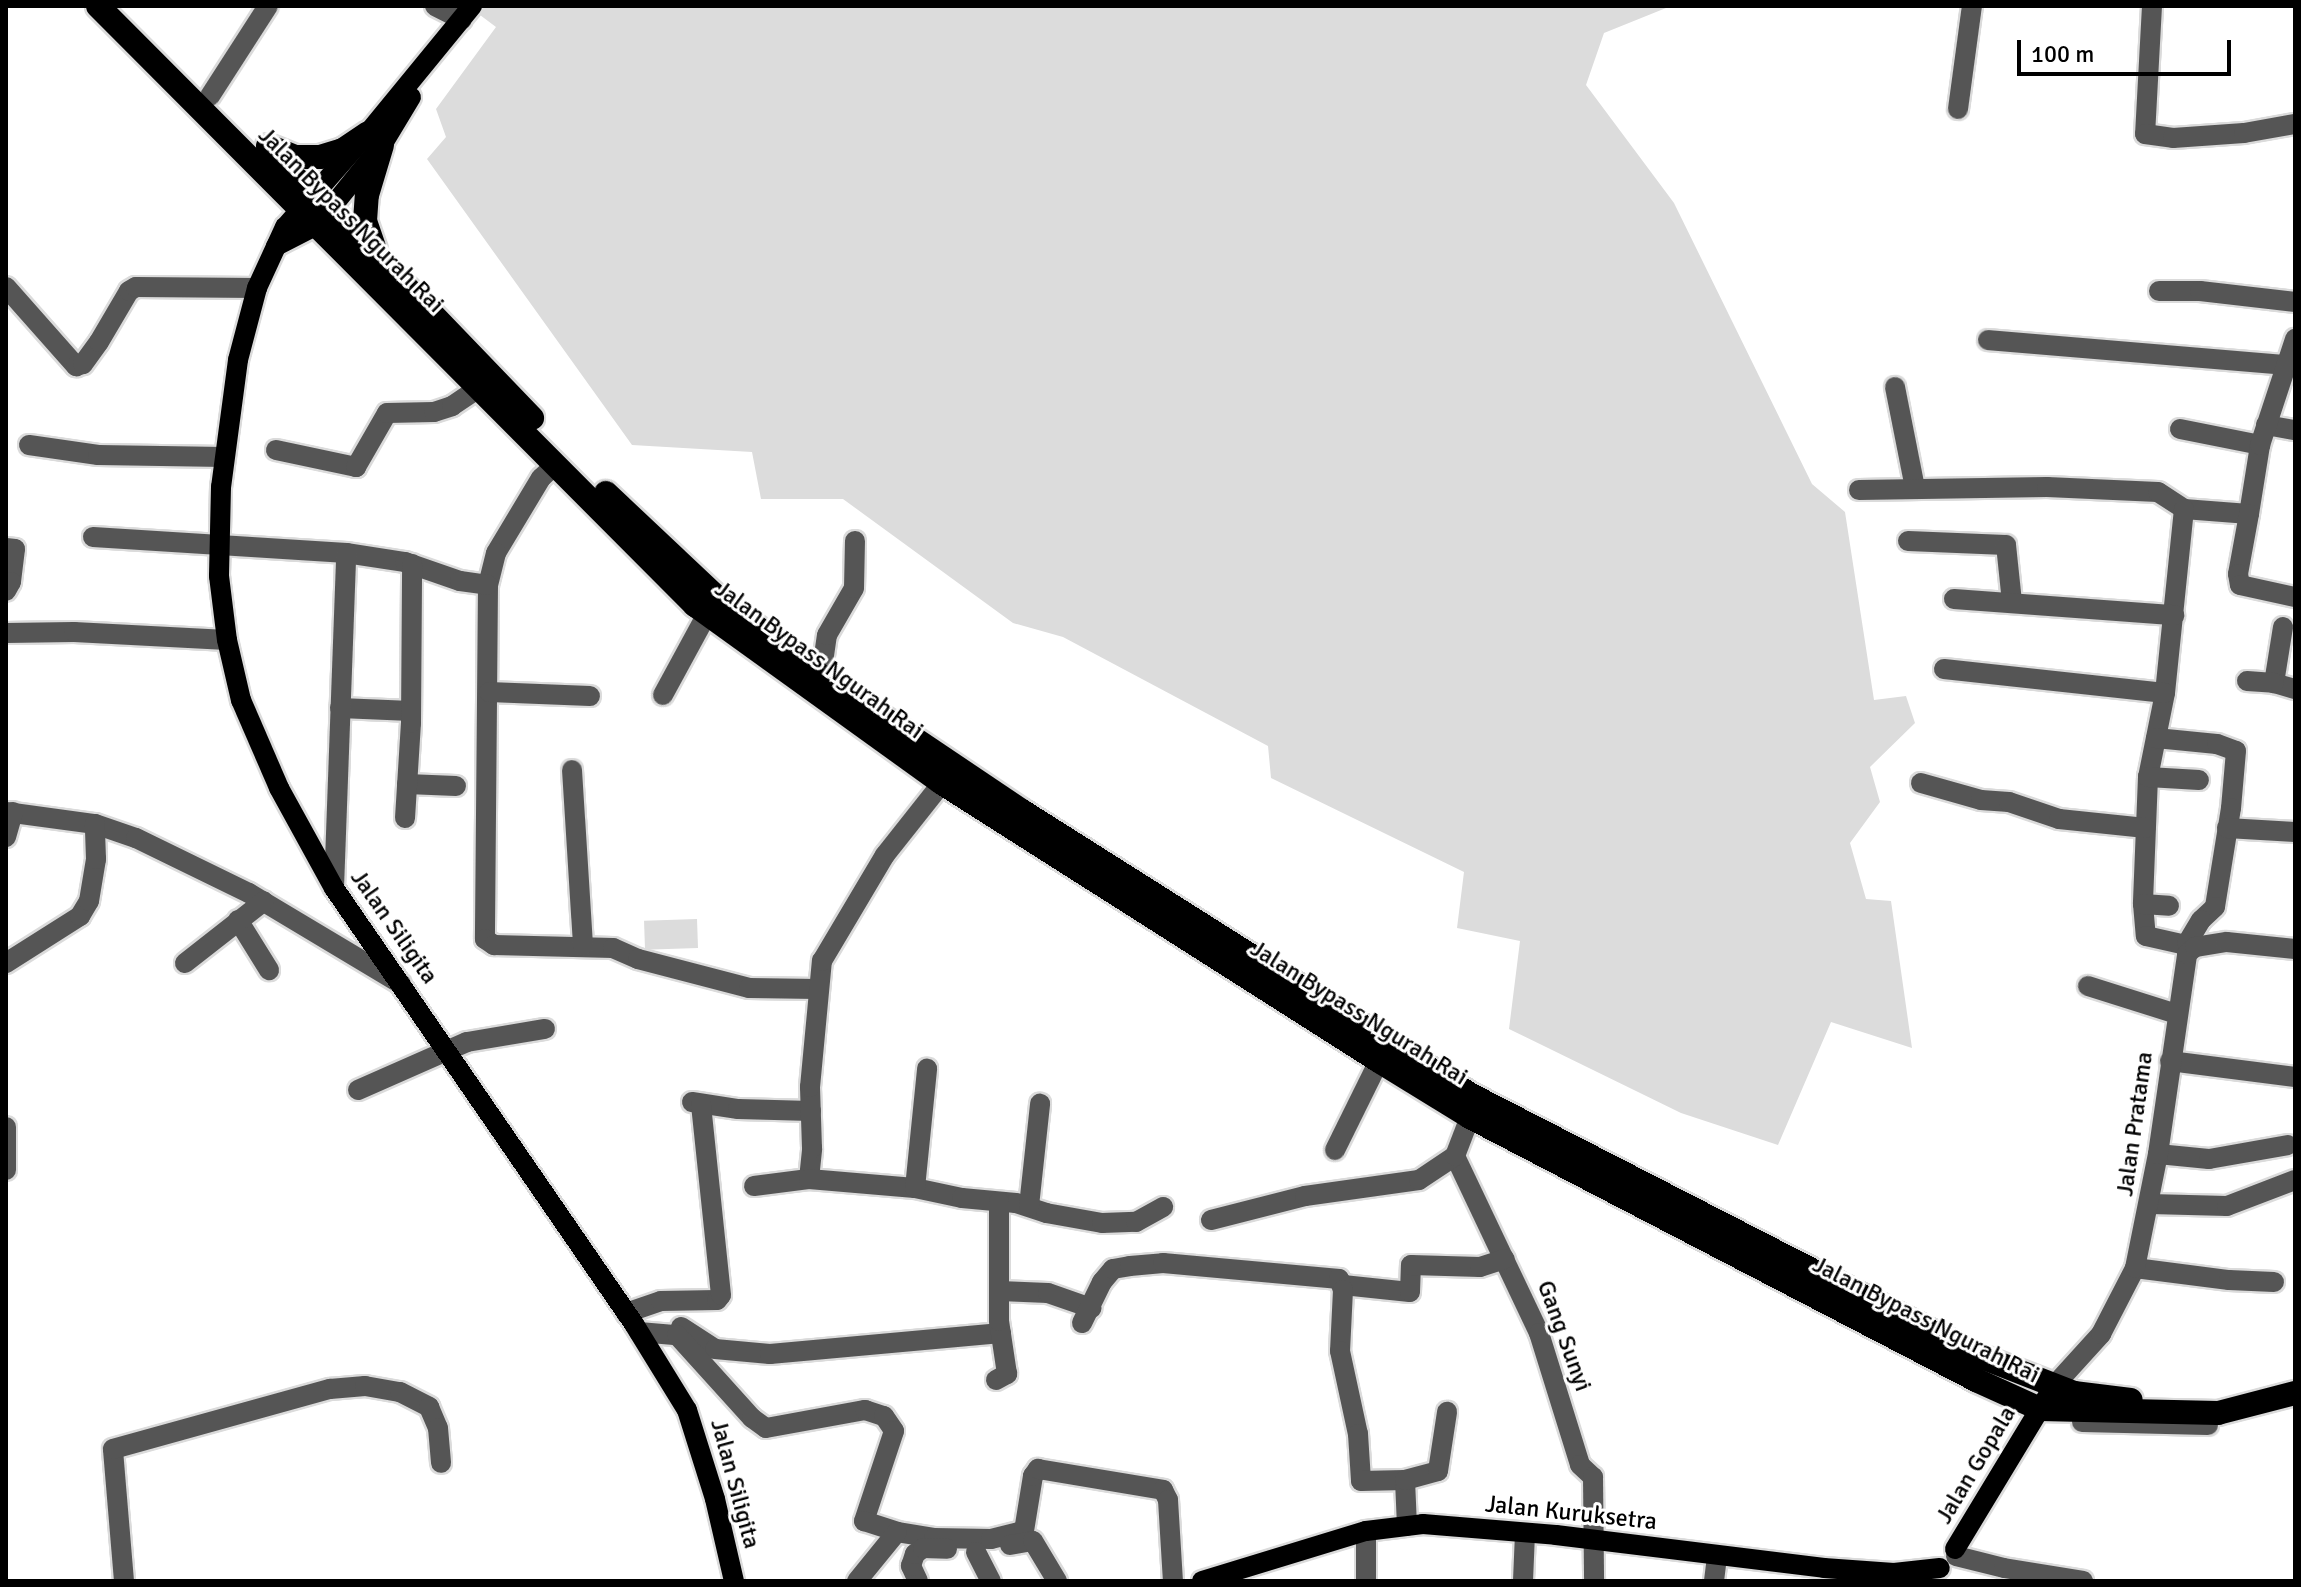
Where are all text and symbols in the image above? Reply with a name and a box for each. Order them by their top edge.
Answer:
scale bar [2021,24,2235,74]
text: 100 m [2031,39,2094,69]
street label: Jalan Bypass Ngurah Rai [252,121,450,319]
street label: Jalan Bypass Ngurah Rai [709,575,929,745]
street label: Jalan Siligita [344,864,444,990]
street label: Jalan Bypass Ngurah Rai [1245,934,1473,1092]
street label: Jalan Pratama [2111,1050,2159,1198]
street label: Jalan Bypass Ngurah Rai [1808,1250,2044,1390]
street label: Gang Sunyi [1531,1277,1597,1395]
street label: Jalan Gopala [1930,1401,2022,1529]
street label: Jalan Siligita [704,1416,766,1552]
street label: Jalan Kuruksetra [1484,1490,1658,1536]

